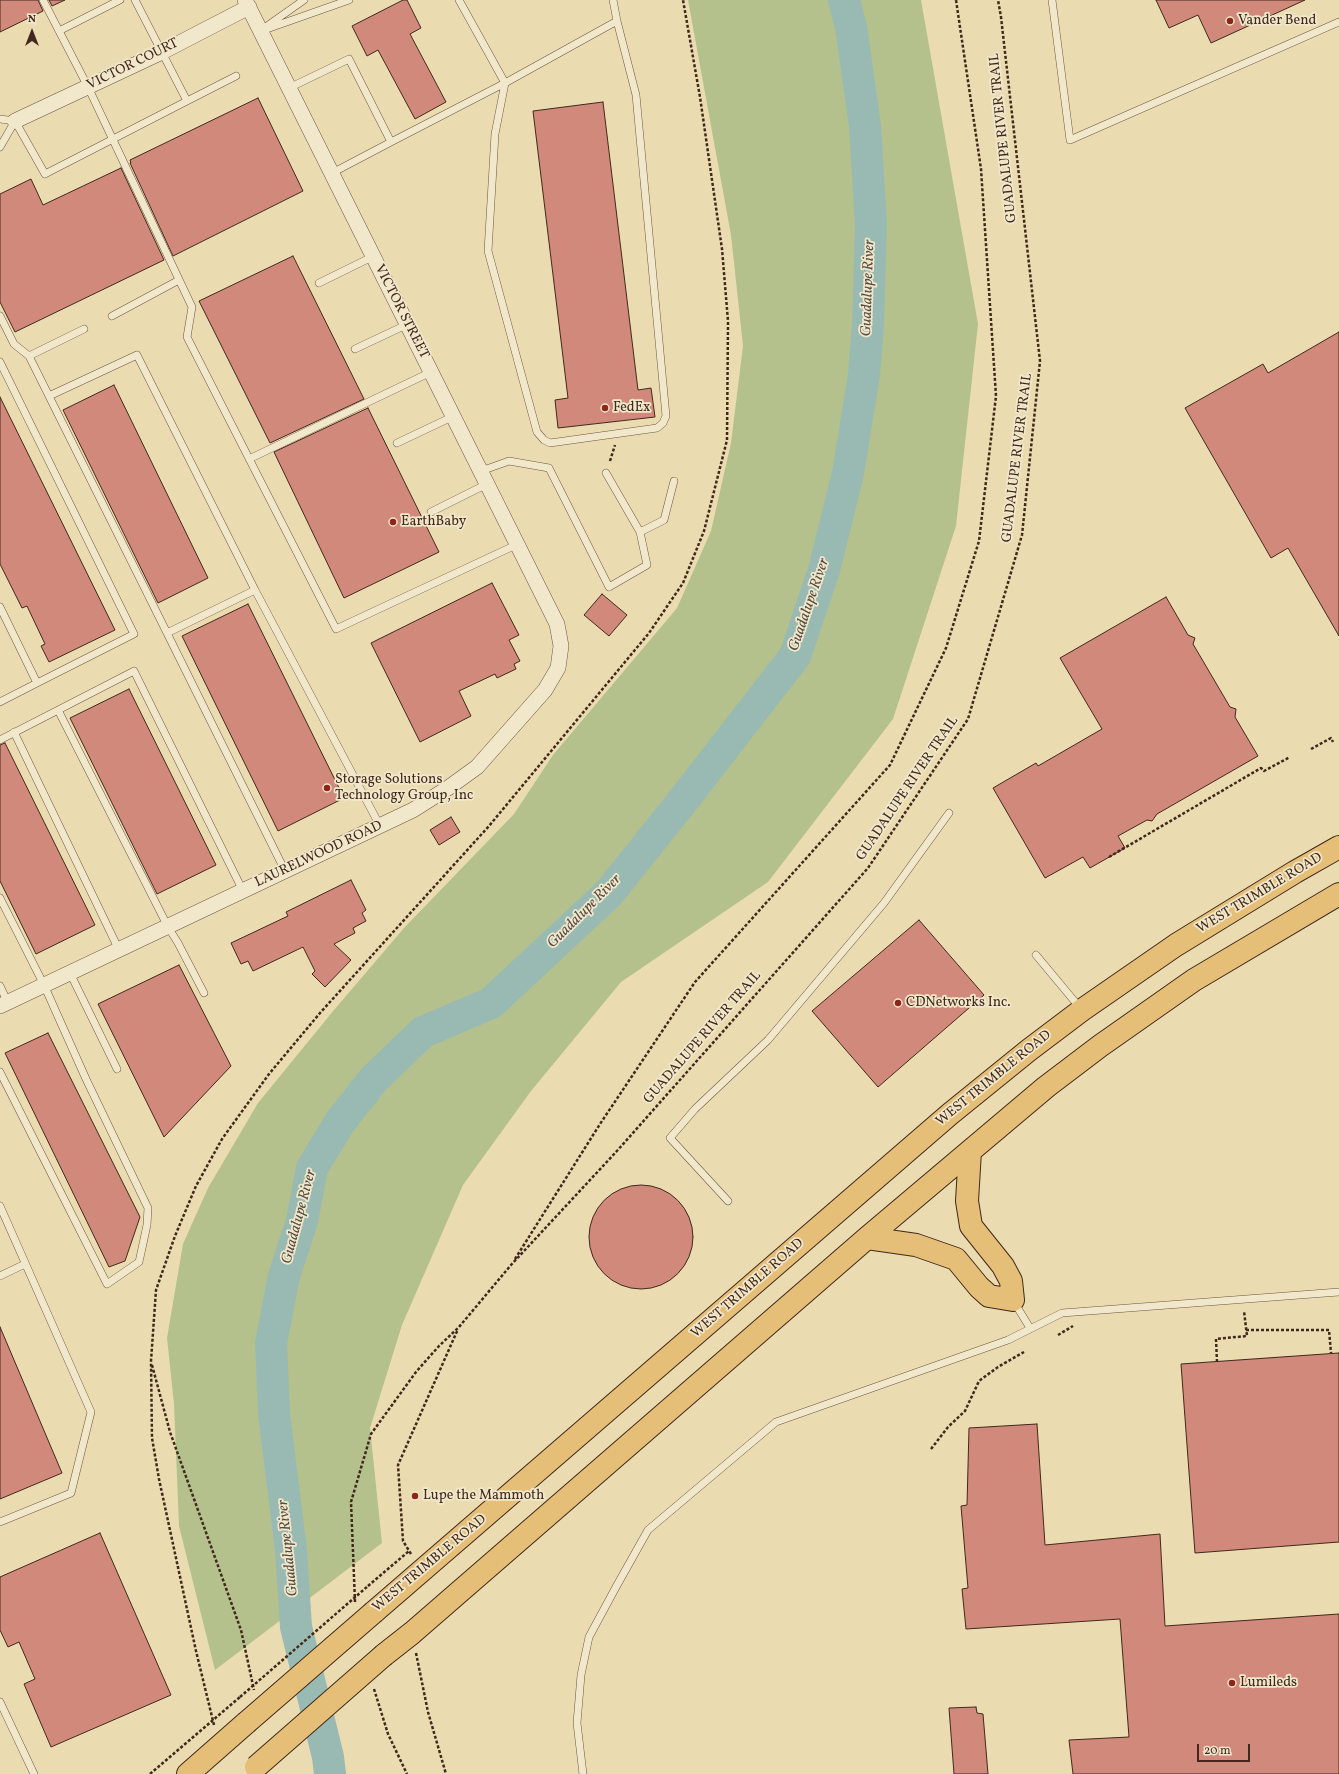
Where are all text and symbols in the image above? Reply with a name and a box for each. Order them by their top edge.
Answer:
north arrow [12,12,52,52]
text: N [28,12,36,27]
place label: Vander Bend [1238,13,1316,29]
marker: Vander Bend [1225,16,1235,26]
street label: VICTOR COURT [85,36,181,94]
street label: GUADALUPE RIVER TRAIL [987,52,1021,224]
water label: Guadalupe River [858,239,880,337]
street label: VICTOR STREET [370,262,432,362]
street label: GUADALUPE RIVER TRAIL [999,372,1037,544]
place label: FedEx [613,400,650,416]
marker: FedEx [600,403,610,413]
place label: EarthBaby [401,514,466,530]
marker: EarthBaby [388,517,398,527]
water label: Guadalupe River [786,556,834,654]
street label: GUADALUPE RIVER TRAIL [853,714,963,864]
place label: Storage Solutions Technology Group, Inc [335,772,473,804]
marker: Storage Solutions Technology Group, Inc [322,783,332,793]
street label: LAURELWOOD ROAD [253,818,385,892]
street label: WEST TRIMBLE ROAD [1194,850,1326,938]
water label: Guadalupe River [544,871,626,953]
street label: GUADALUPE RIVER TRAIL [641,968,765,1108]
place label: CDNetworks Inc. [906,995,1011,1011]
marker: CDNetworks Inc. [893,998,903,1008]
street label: WEST TRIMBLE ROAD [933,1027,1055,1131]
water label: Guadalupe River [279,1168,321,1266]
street label: WEST TRIMBLE ROAD [688,1236,808,1342]
place label: Lupe the Mammoth [423,1488,544,1504]
marker: Lupe the Mammoth [410,1491,420,1501]
water label: Guadalupe River [275,1499,303,1597]
street label: WEST TRIMBLE ROAD [370,1511,490,1617]
place label: Lumileds [1240,1675,1297,1691]
marker: Lumileds [1227,1678,1237,1688]
scale bar [1199,1736,1252,1762]
text: 20 m [1204,1743,1231,1759]

